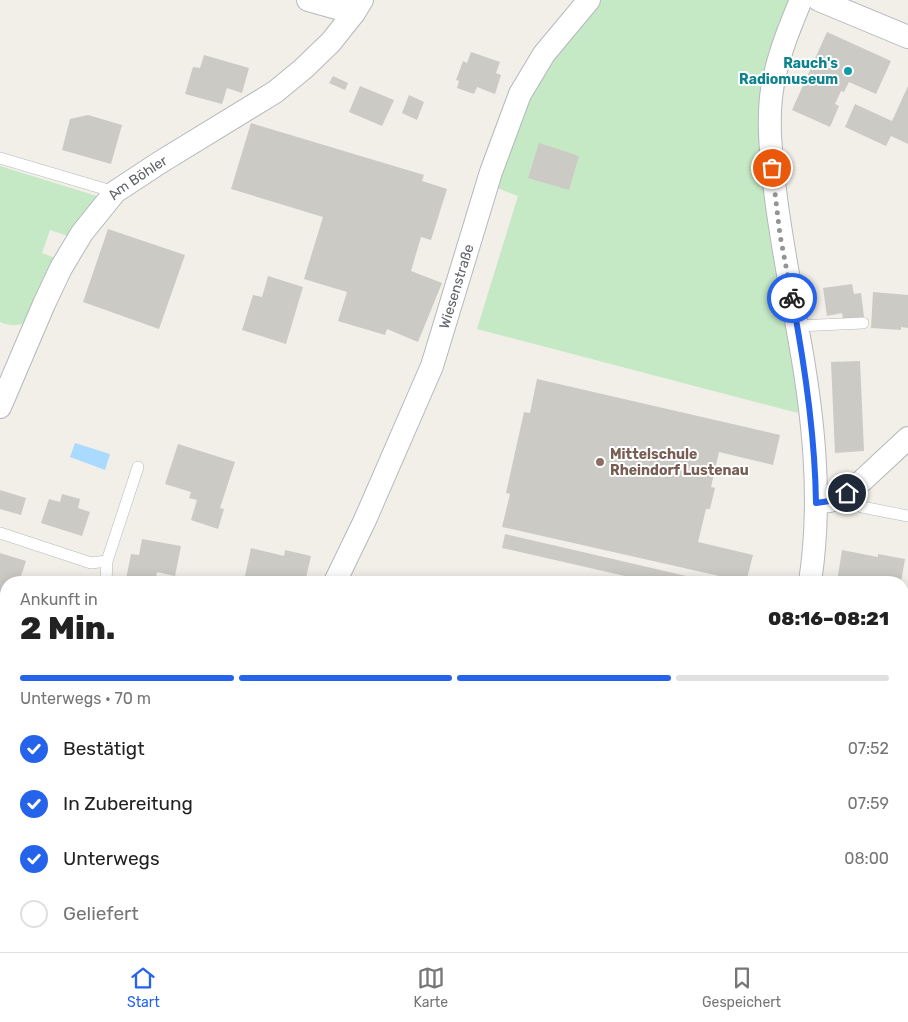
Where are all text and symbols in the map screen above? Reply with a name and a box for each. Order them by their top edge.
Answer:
place label: Rauch's Radiomuseum [739,55,838,88]
marker: Rauch's Radiomuseum [842,65,854,77]
pin [751,147,793,189]
street label: Am Böhler [104,151,171,203]
icon: bag [758,154,786,182]
street label: Wiesenstraße [435,242,477,331]
courier [767,273,817,323]
icon: bike [778,284,806,312]
place label: Mittelschule Rheindorf Lustenau [610,446,749,479]
marker: Mittelschule Rheindorf Lustenau [594,456,606,468]
pin [826,472,868,514]
icon: home [833,479,861,507]
text: Ankunft in [20,590,98,609]
text: 08:16–08:21 [768,607,889,630]
text: 2 Min. [20,609,115,647]
text: Unterwegs · 70 m [20,689,151,708]
icon: check [20,735,48,763]
text: Bestätigt [63,737,145,760]
text: 07:52 [848,739,889,758]
icon: check [20,790,48,818]
text: In Zubereitung [63,792,193,815]
text: 07:59 [848,794,889,813]
icon: check [20,845,48,873]
text: Unterwegs [63,847,160,870]
text: 08:00 [844,849,889,868]
text: Geliefert [63,902,139,925]
tab: Start [127,964,160,1011]
tab: Karte [414,964,448,1011]
tab: Gespeichert [702,964,781,1011]

